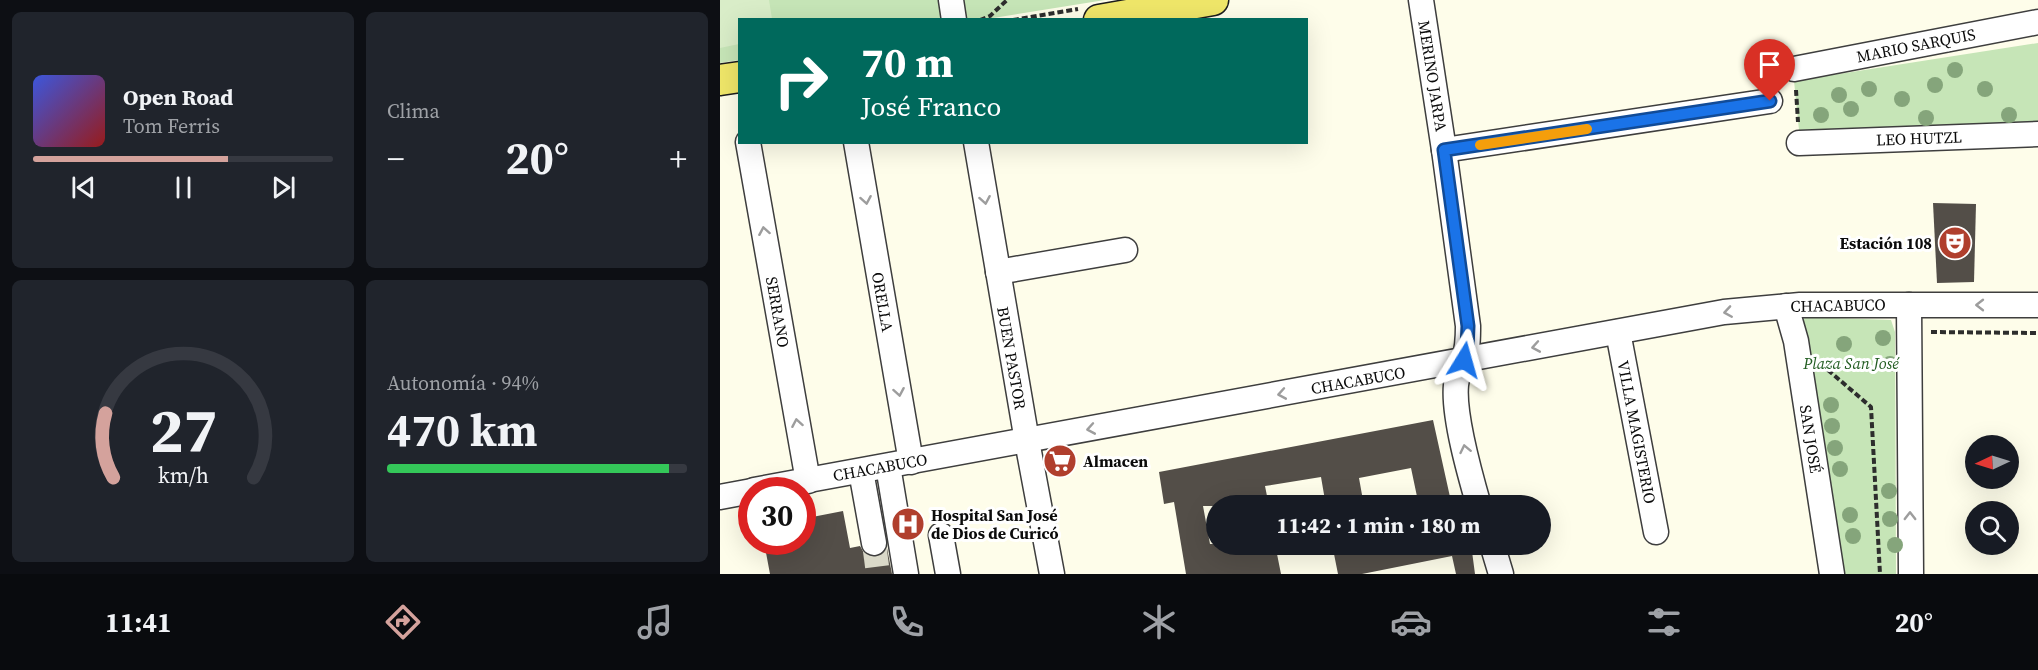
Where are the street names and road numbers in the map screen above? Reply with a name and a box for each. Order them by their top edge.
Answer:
street label: MERINO JARPA [1413,19,1453,133]
street label: MARIO SARQUIS [1855,23,1977,67]
street label: LEO HUTZL [1876,126,1962,150]
street label: ORELLA [867,270,899,334]
street label: SERRANO [761,275,795,349]
street label: CHACABUCO [1790,293,1886,317]
street label: BUEN PASTOR [992,305,1032,412]
street label: VILLA MAGISTERIO [1612,358,1662,506]
street label: CHACABUCO [1309,361,1407,399]
street label: SAN JOSÉ [1795,403,1827,475]
street label: CHACABUCO [831,448,929,486]

